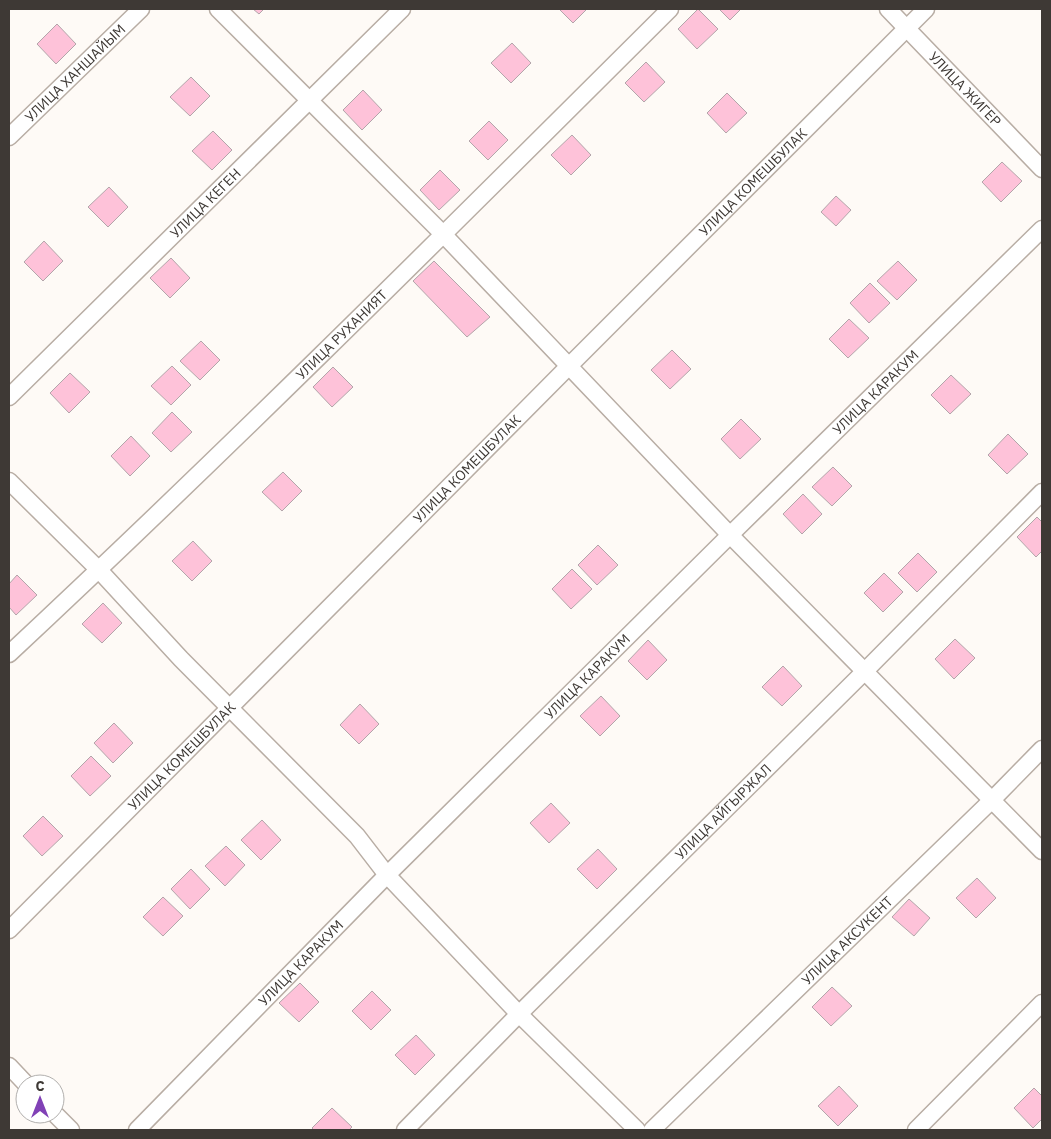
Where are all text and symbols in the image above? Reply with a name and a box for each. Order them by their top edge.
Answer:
street label: УЛИЦА ХАНШАЙЫМ [21,20,129,126]
street label: УЛИЦА ЖИГЕР [925,48,1005,130]
street label: УЛИЦА КОМЕШБУЛАК [695,124,811,240]
street label: УЛИЦА КЕГЕН [166,164,245,242]
street label: УЛИЦА РУХАНИЯТ [292,286,391,383]
street label: УЛИЦА КАРАКУМ [829,346,923,438]
street label: УЛИЦА КОМЕШБУЛАК [409,411,525,527]
street label: УЛИЦА КАРАКУМ [540,630,634,723]
street label: УЛИЦА КОМЕШБУЛАК [124,698,239,814]
street label: УЛИЦА АЙГЫРЖАЛ [671,760,775,863]
street label: УЛИЦА АКСУКЕНТ [798,892,896,989]
street label: УЛИЦА КАРАКУМ [255,916,347,1010]
north arrow [15,1074,65,1124]
text: С [35,1077,45,1095]

